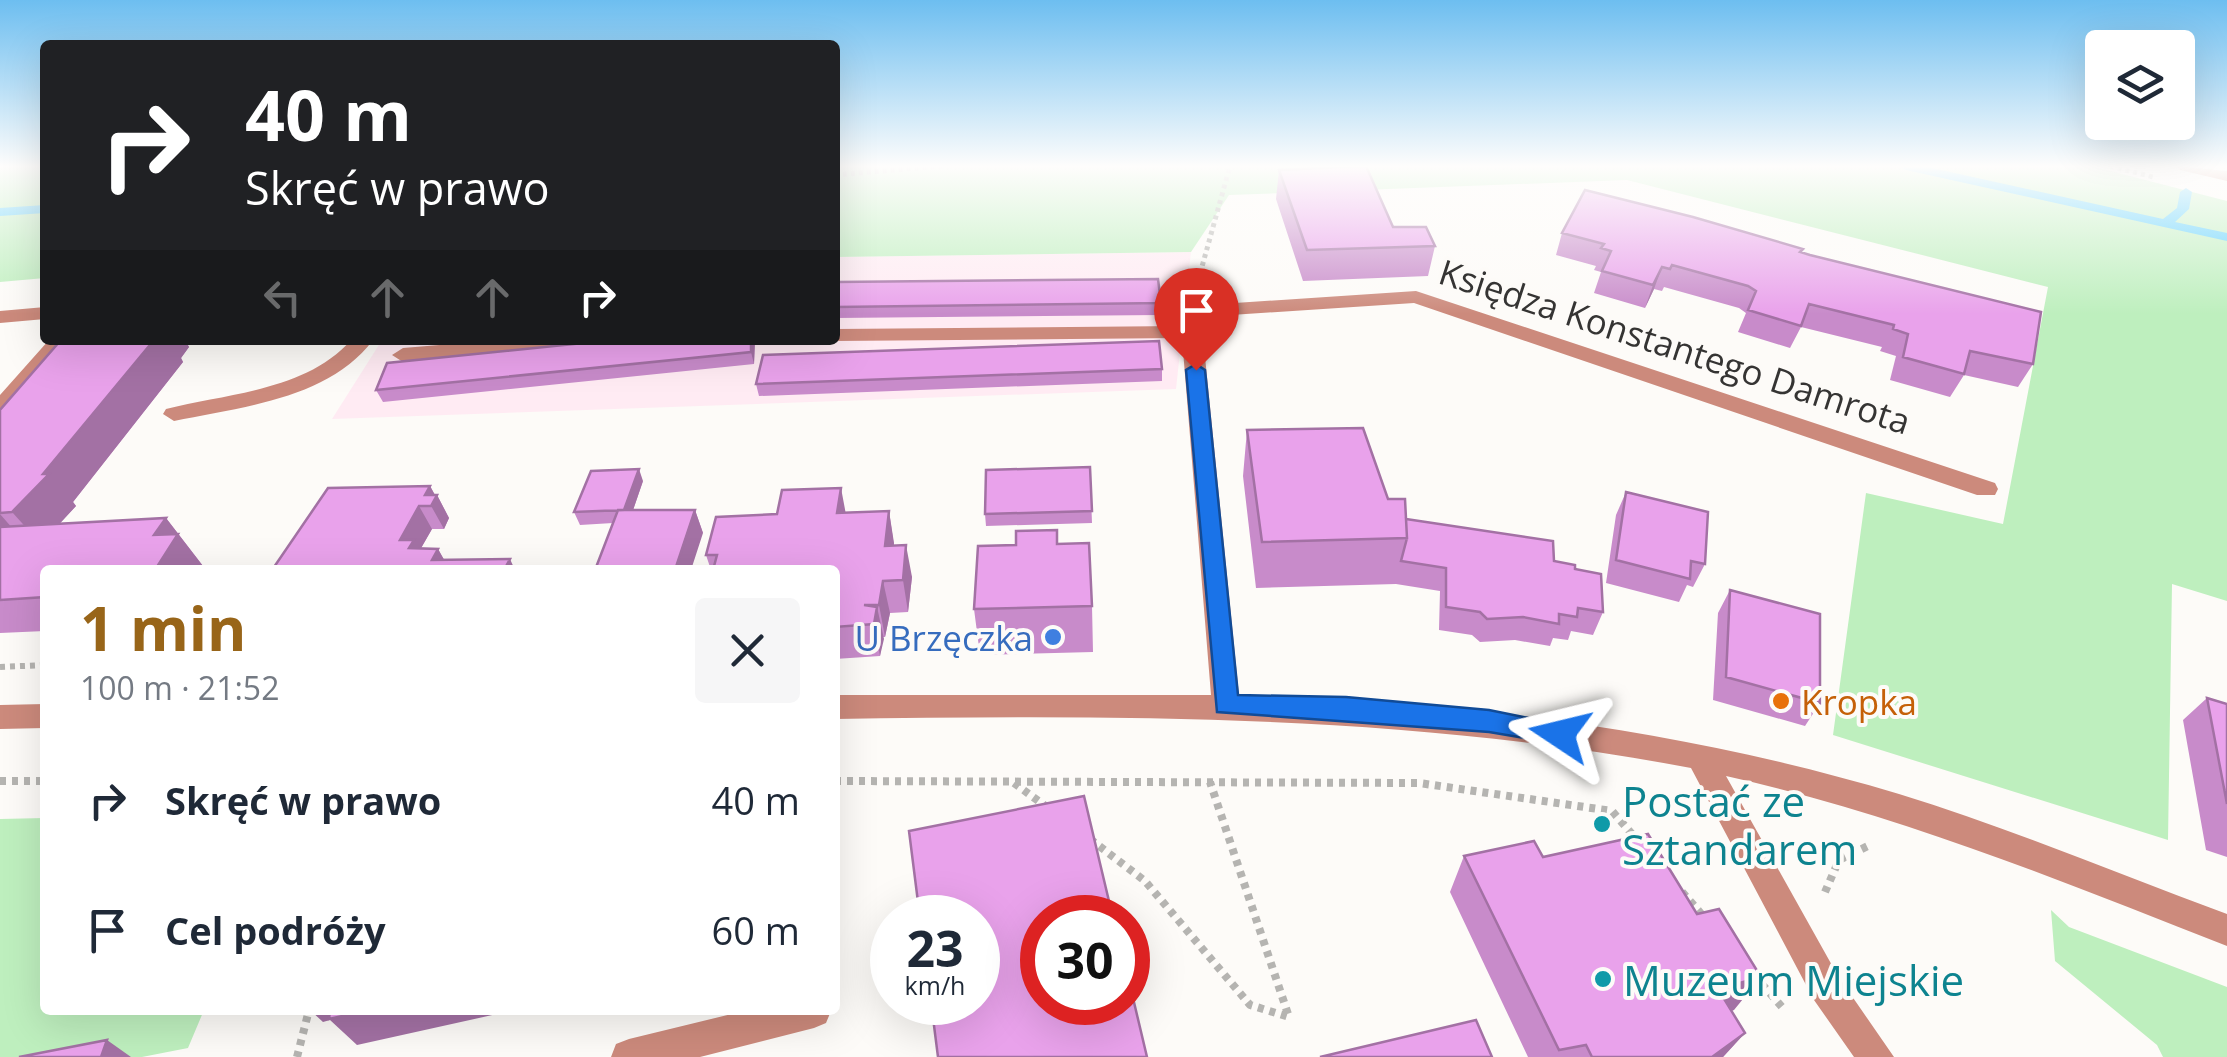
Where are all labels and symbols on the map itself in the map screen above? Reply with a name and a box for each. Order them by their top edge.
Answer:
street label: Księdza Konstantego Damrota [1433,248,1917,444]
pin [1154,268,1239,371]
place label: U Brzęczka [854,614,1033,661]
marker: U Brzęczka [1042,626,1064,648]
place label: Kropka [1801,678,1917,725]
position arrow [1508,682,1612,786]
marker: Kropka [1770,690,1792,712]
place label: Postać ze Sztandarem [1622,772,1857,877]
marker: Postać ze Sztandarem [1591,813,1613,835]
speed limit sign: 30 [1020,895,1150,1025]
place label: Muzeum Miejskie [1623,951,1964,1008]
marker: Muzeum Miejskie [1592,968,1614,990]

